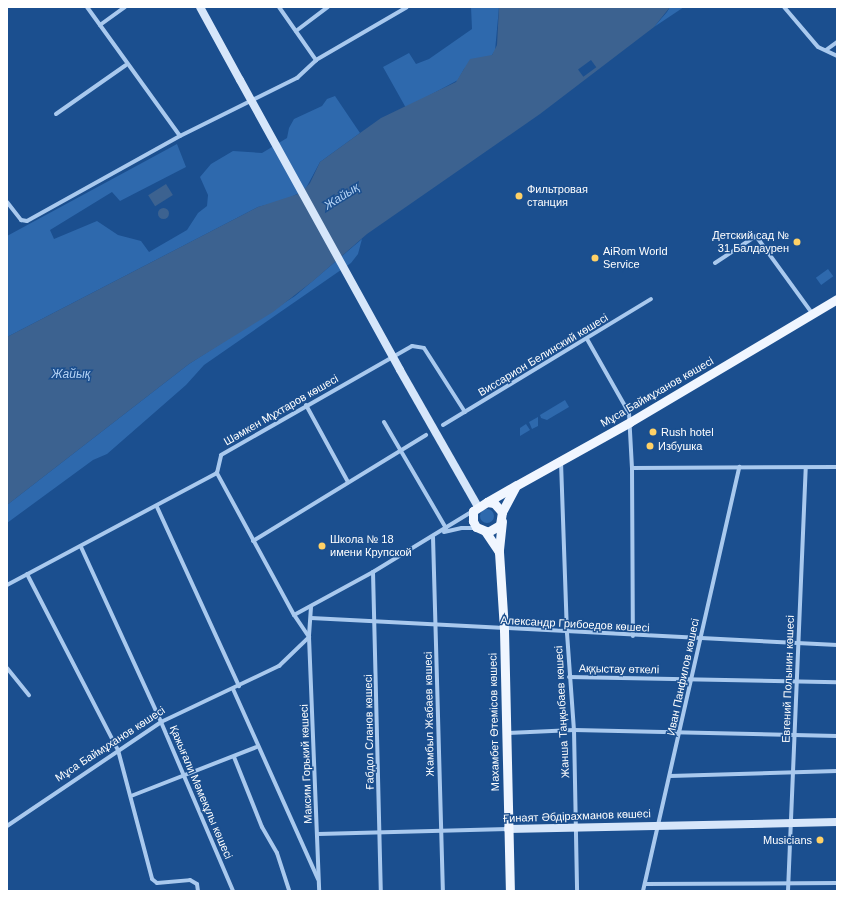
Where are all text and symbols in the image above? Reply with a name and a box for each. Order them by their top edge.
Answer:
water label: Жайық [322,181,362,213]
place label: Фильтровая станция [527,183,588,209]
marker: Фильтровая станция [514,191,524,201]
place label: Детский сад № 31 Балдаурен [712,229,789,255]
marker: Детский сад № 31 Балдаурен [792,237,802,247]
place label: AiRom World Service [603,245,668,271]
marker: AiRom World Service [590,253,600,263]
street label: Виссарион Белинский көшесі [476,311,610,399]
street label: Мұса Баймұханов көшесі [598,354,716,430]
water label: Жайық [52,368,90,382]
street label: Шәмкен Мұхтаров көшесі [221,372,341,448]
place label: Rush hotel [661,425,714,439]
marker: Rush hotel [648,427,658,437]
place label: Избушка [658,439,702,453]
marker: Избушка [645,441,655,451]
place label: Школа № 18 имени Крупской [330,533,412,559]
marker: Школа № 18 имени Крупской [317,541,327,551]
street label: Александр Грибоедов көшесі [500,614,650,634]
street label: Евгений Полынин көшесі [779,615,797,743]
street label: Иван Панфилов көшесі [664,617,702,737]
street label: Жанша Таңқыбаев көшесі [552,645,572,779]
street label: Жамбыл Жабаев көшесі [421,651,437,777]
street label: Махамбет Өтемісов көшесі [486,653,502,791]
street label: Аққыстау өткелі [579,662,659,676]
street label: Ғабдол Сланов көшесі [361,674,377,790]
street label: Мұса Баймұханов көшесі [53,704,167,784]
street label: Максим Горький көшесі [297,704,315,824]
street label: Қажығали Мәмекұлы көшесі [167,723,235,861]
street label: Ғинаят Әбдірахманов көшесі [503,807,651,825]
place label: Musicians [763,833,812,847]
marker: Musicians [815,835,825,845]

